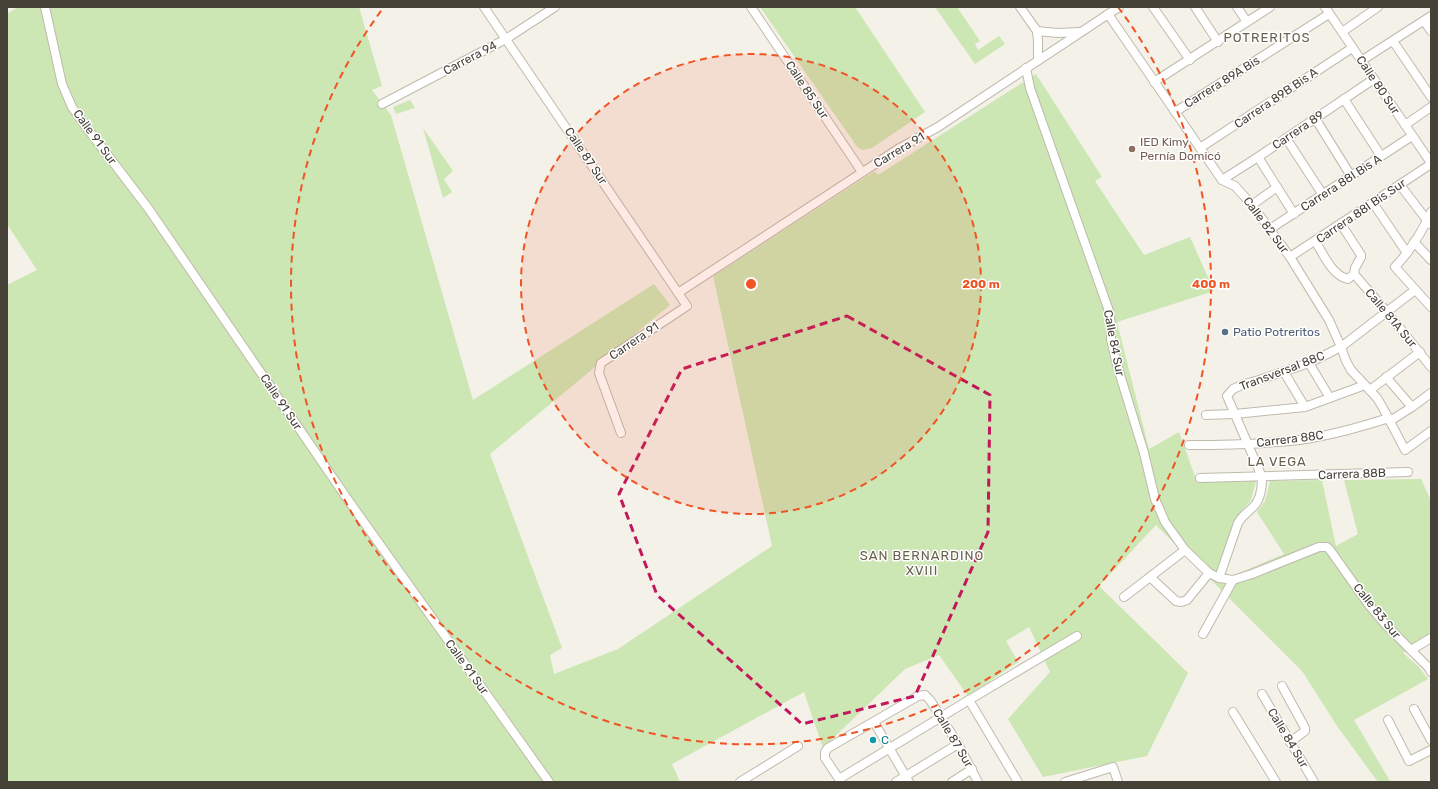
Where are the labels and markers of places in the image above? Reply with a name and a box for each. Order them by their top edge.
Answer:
place label: IED Kimy Pernía Domicó [1140,135,1221,163]
marker: IED Kimy Pernía Domicó [1127,144,1137,154]
centre of rings [744,277,758,291]
place label: Patio Potreritos [1233,325,1320,339]
marker: Patio Potreritos [1220,327,1230,337]
place label: C [881,733,889,747]
marker: C [868,735,878,745]

